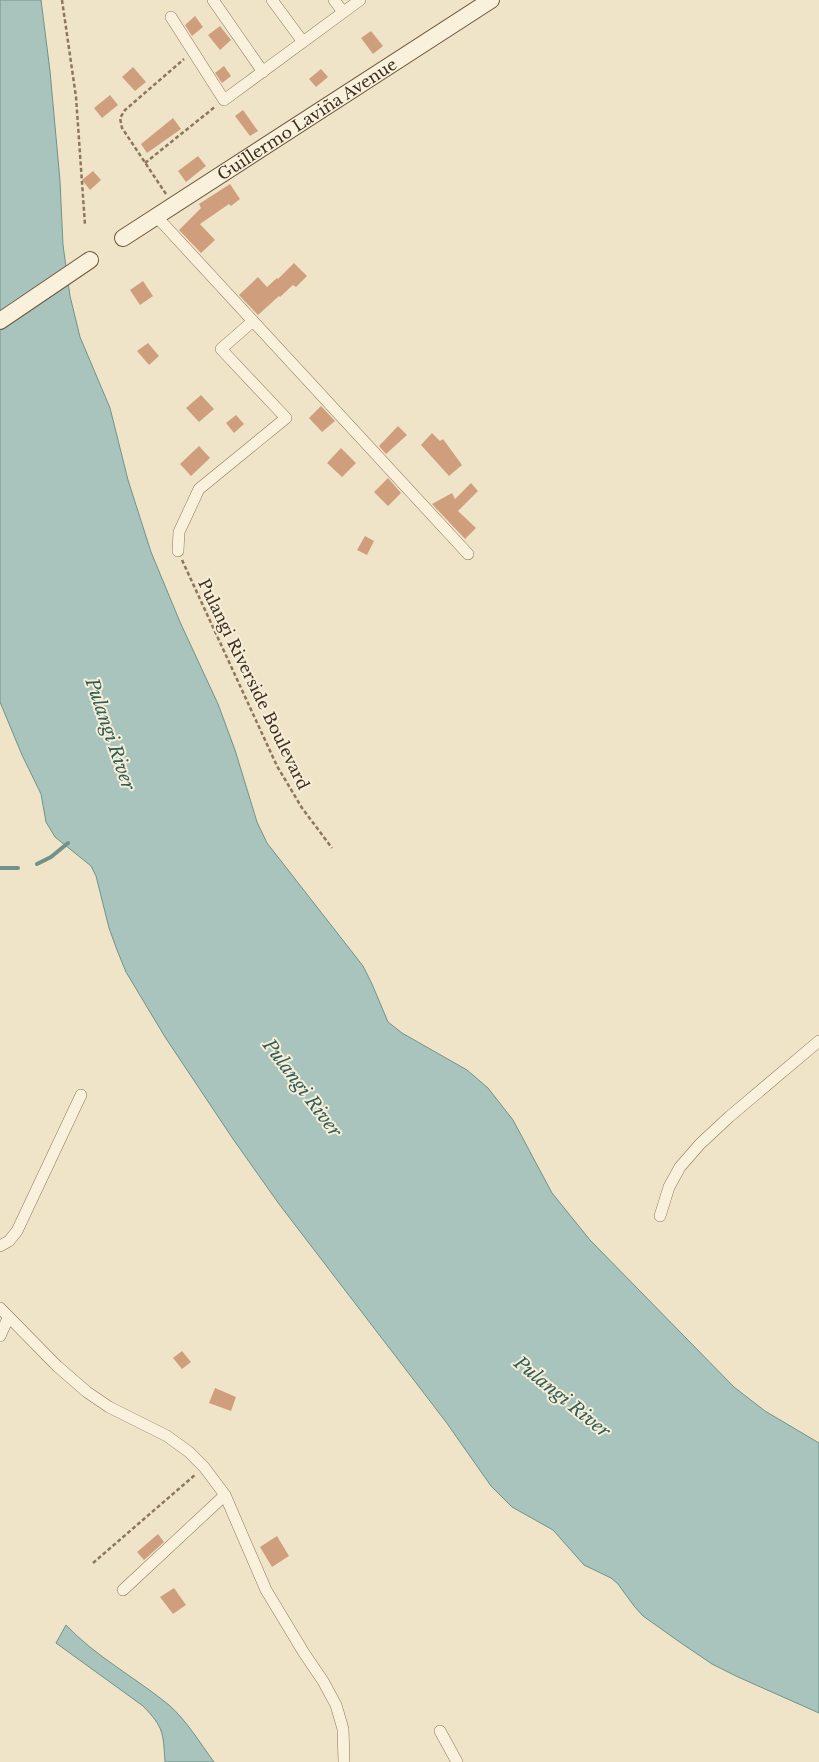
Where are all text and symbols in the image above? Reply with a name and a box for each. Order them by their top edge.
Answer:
street label: Guillermo Laviña Avenue [213,54,400,184]
street label: Pulangi Riverside Boulevard [194,575,314,793]
water label: Pulangi River [80,674,140,794]
water label: Pulangi River [257,1034,346,1142]
water label: Pulangi River [509,1351,615,1443]

